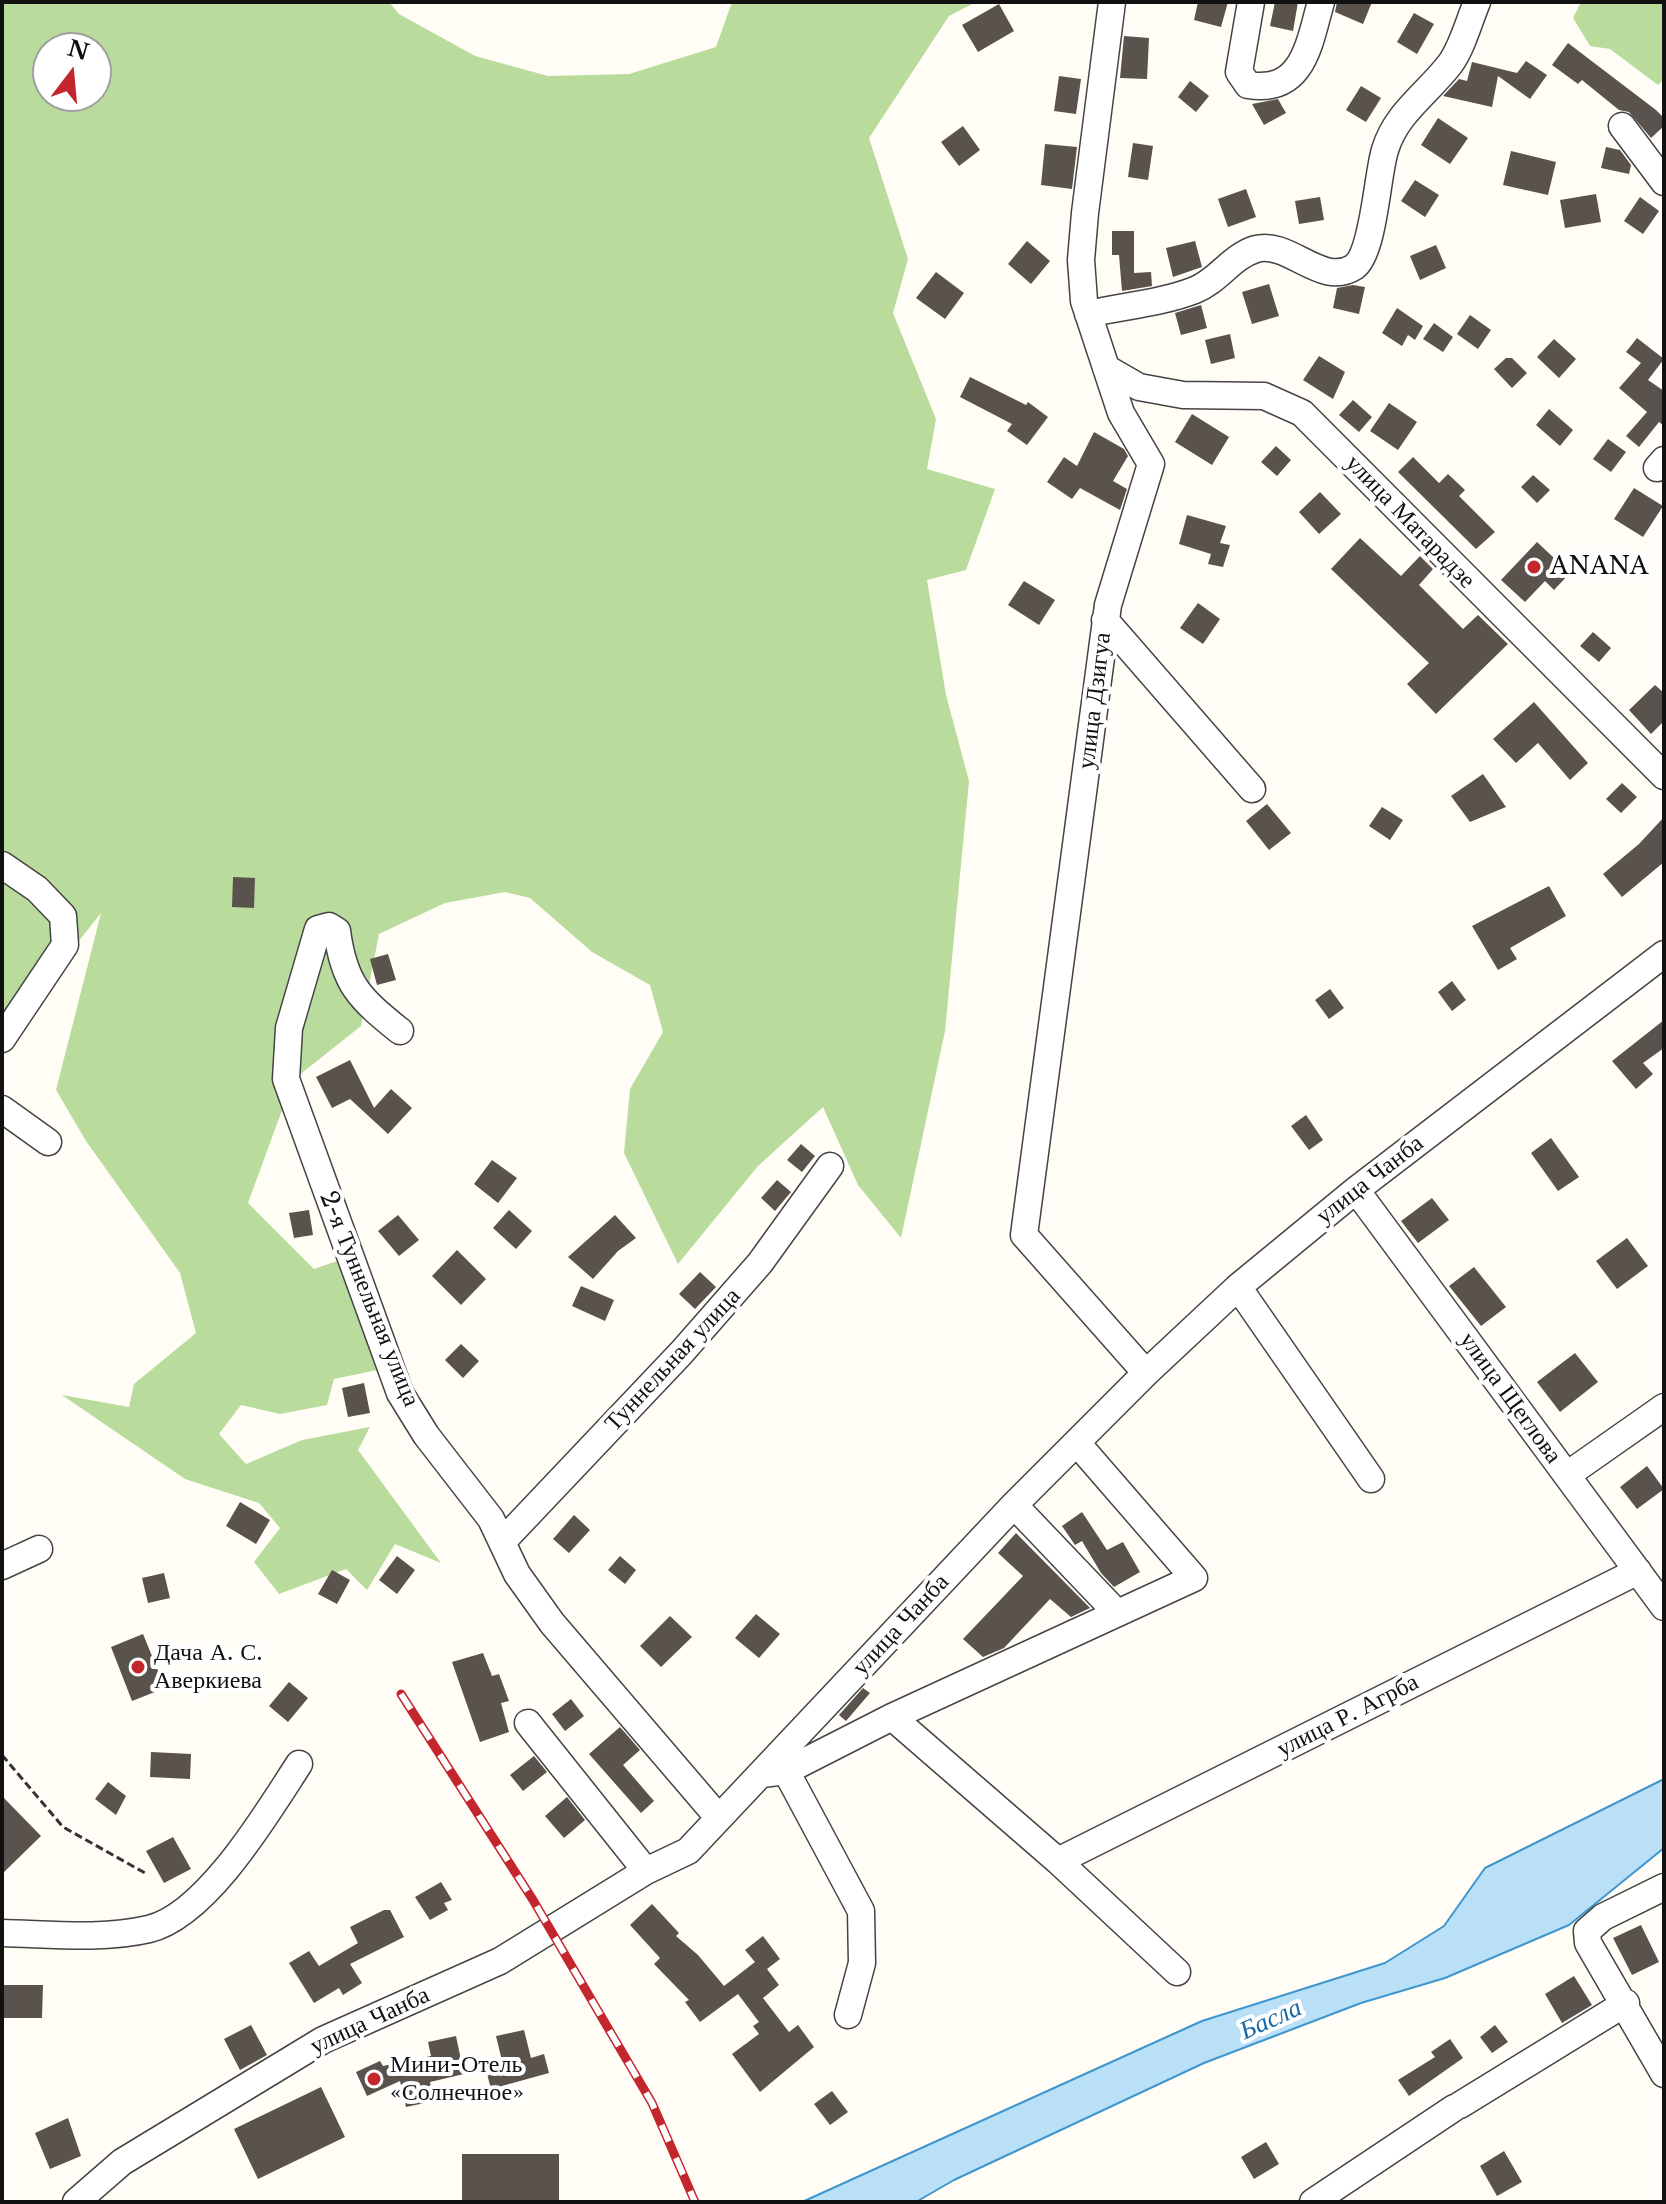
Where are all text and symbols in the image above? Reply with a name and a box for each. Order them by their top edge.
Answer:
north arrow [32,32,112,112]
text: N [65,35,92,66]
street label: улица Матарадзе [1339,449,1481,595]
place label: ANANA [1550,553,1648,581]
marker: ANANA [1525,558,1543,576]
street label: улица Дзигуа [1072,631,1118,771]
street label: улица Чанба [1311,1129,1429,1231]
street label: 2-я Туннельная улица [313,1187,425,1411]
street label: Туннельная улица [599,1282,747,1438]
street label: улица Щеглова [1453,1327,1567,1469]
street label: улица Чанба [847,1568,955,1682]
place label: Дача А. С. Аверкиева [154,1639,263,1695]
marker: Дача А. С. Аверкиева [129,1658,147,1676]
street label: улица Р. Агрба [1273,1668,1423,1764]
street label: улица Чанба [306,1981,434,2061]
water label: Басла [1235,1993,1307,2047]
place label: Мини-Отель «Солнечное» [390,2051,524,2107]
marker: Мини-Отель «Солнечное» [365,2070,383,2088]

